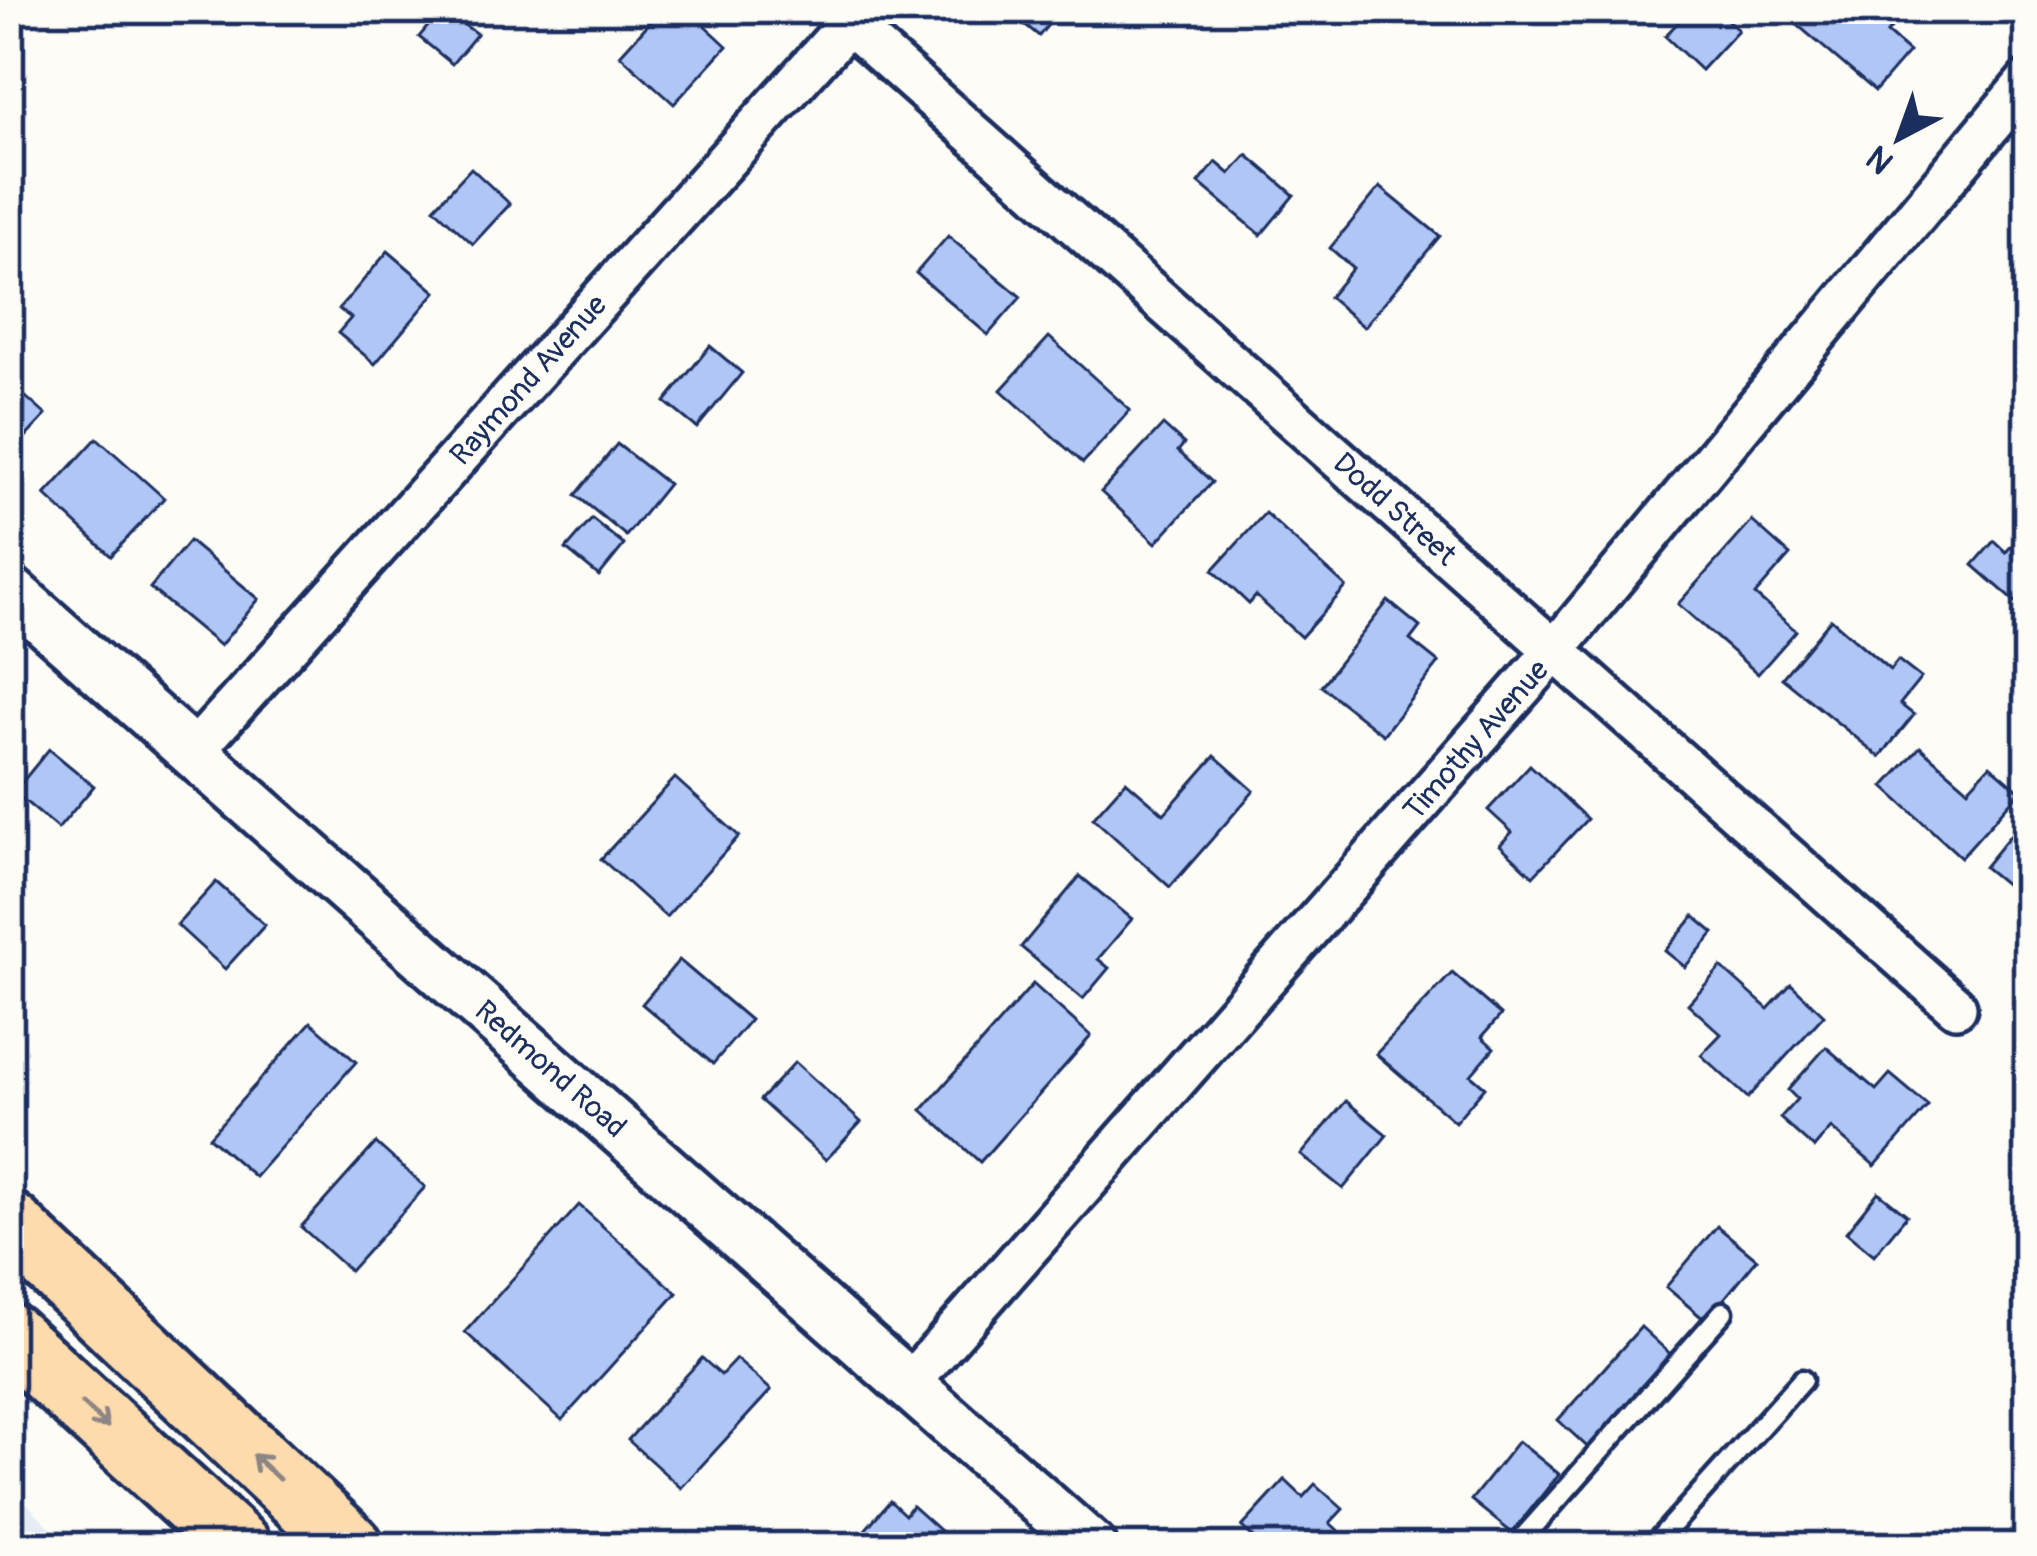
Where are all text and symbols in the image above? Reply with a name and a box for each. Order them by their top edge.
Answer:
north arrow [1839,78,1959,198]
text: N [1858,137,1902,182]
street label: Raymond Avenue [442,287,615,473]
street label: Dodd Street [1326,445,1465,574]
street label: Timothy Avenue [1395,652,1556,828]
street label: Redmond Road [467,992,634,1145]
one-way arrow [80,1401,110,1428]
one-way arrow [252,1453,281,1481]

